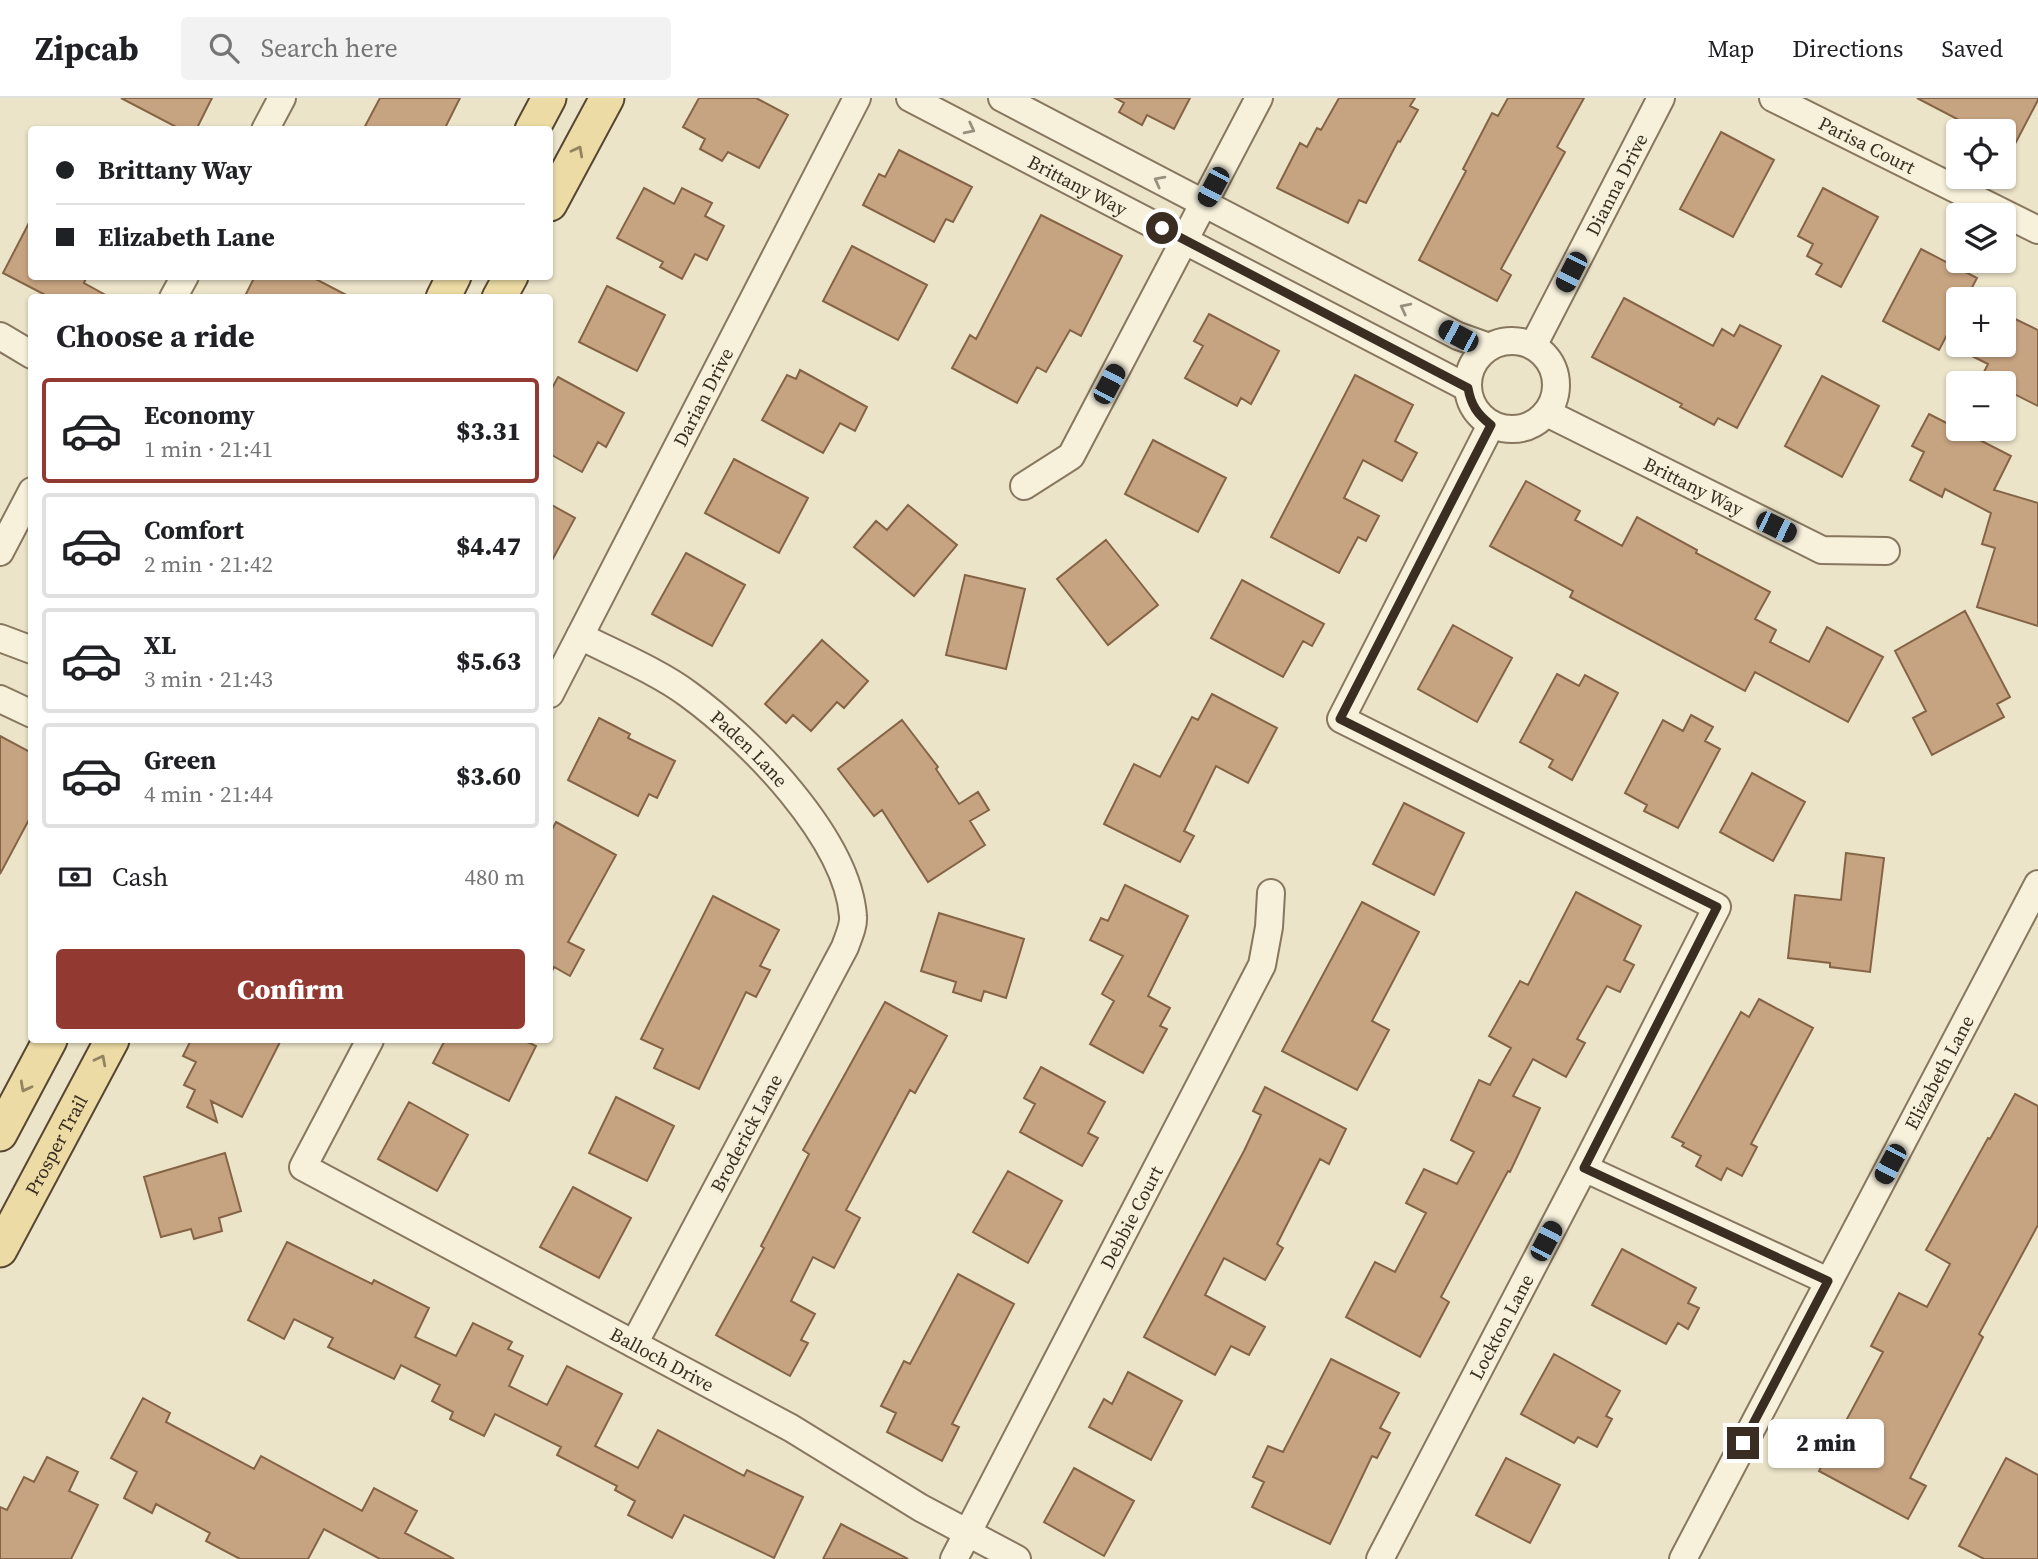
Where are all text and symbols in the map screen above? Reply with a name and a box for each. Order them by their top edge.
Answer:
search box [181,17,671,80]
text: Zipcab [35,26,139,71]
icon: search [205,29,243,67]
text: Search here [261,30,398,66]
text: Map [1707,32,1754,65]
text: Directions [1792,32,1903,65]
text: Saved [1941,32,2003,65]
street label: Parisa Court [1814,110,1920,180]
map controls [1946,119,2016,441]
button: locate [1946,119,2016,189]
one-way arrow [963,121,976,135]
street label: Dianna Drive [1579,129,1654,240]
one-way arrow [570,146,583,158]
street label: Brittany Way [1024,149,1132,222]
text: Brittany Way [98,152,252,188]
car [1194,164,1233,210]
one-way arrow [1154,175,1167,189]
button: layers [1946,203,2016,273]
route start [1146,212,1178,244]
text: Elizabeth Lane [98,219,275,255]
car [1553,249,1590,295]
button: + [1946,287,2016,357]
one-way arrow [1400,303,1412,316]
text: Choose a ride [56,314,255,358]
car [1435,317,1482,355]
street label: Darian Drive [667,343,739,451]
car [1090,361,1129,407]
button: − [1946,371,2016,441]
text: Economy [144,397,255,433]
icon: car [60,399,123,462]
text: $3.31 [456,413,521,449]
text: 1 min · 21:41 [144,433,273,465]
street label: Brittany Way [1639,450,1748,522]
car [1753,508,1800,546]
text: Comfort [144,512,244,548]
icon: car [60,514,123,577]
text: $4.47 [456,528,521,564]
text: 2 min · 21:42 [144,548,273,580]
text: XL [144,627,176,663]
icon: car [60,629,123,692]
text: $5.63 [456,643,521,679]
text: 3 min · 21:43 [144,663,273,695]
street label: Paden Lane [705,704,794,792]
text: Green [144,742,216,778]
icon: car [60,744,123,807]
text: $3.60 [456,758,521,794]
text: 4 min · 21:44 [144,778,273,810]
icon: cash [56,858,94,896]
text: Cash [112,859,168,895]
text: 480 m [464,861,525,893]
button: Confirm [56,949,525,1029]
street label: Elizabeth Lane [1898,1010,1980,1134]
one-way arrow [93,1055,107,1067]
street label: Broderick Lane [704,1069,788,1197]
one-way arrow [20,1080,33,1092]
street label: Prosper Trail [19,1090,94,1200]
car [1871,1141,1910,1187]
street label: Debbie Court [1094,1161,1169,1273]
car [1527,1218,1566,1264]
street label: Lockton Lane [1463,1269,1540,1384]
street label: Balloch Drive [606,1321,719,1398]
callout: 2 min [1768,1418,1883,1468]
route end [1727,1427,1759,1459]
text: 2 min [1796,1427,1856,1459]

